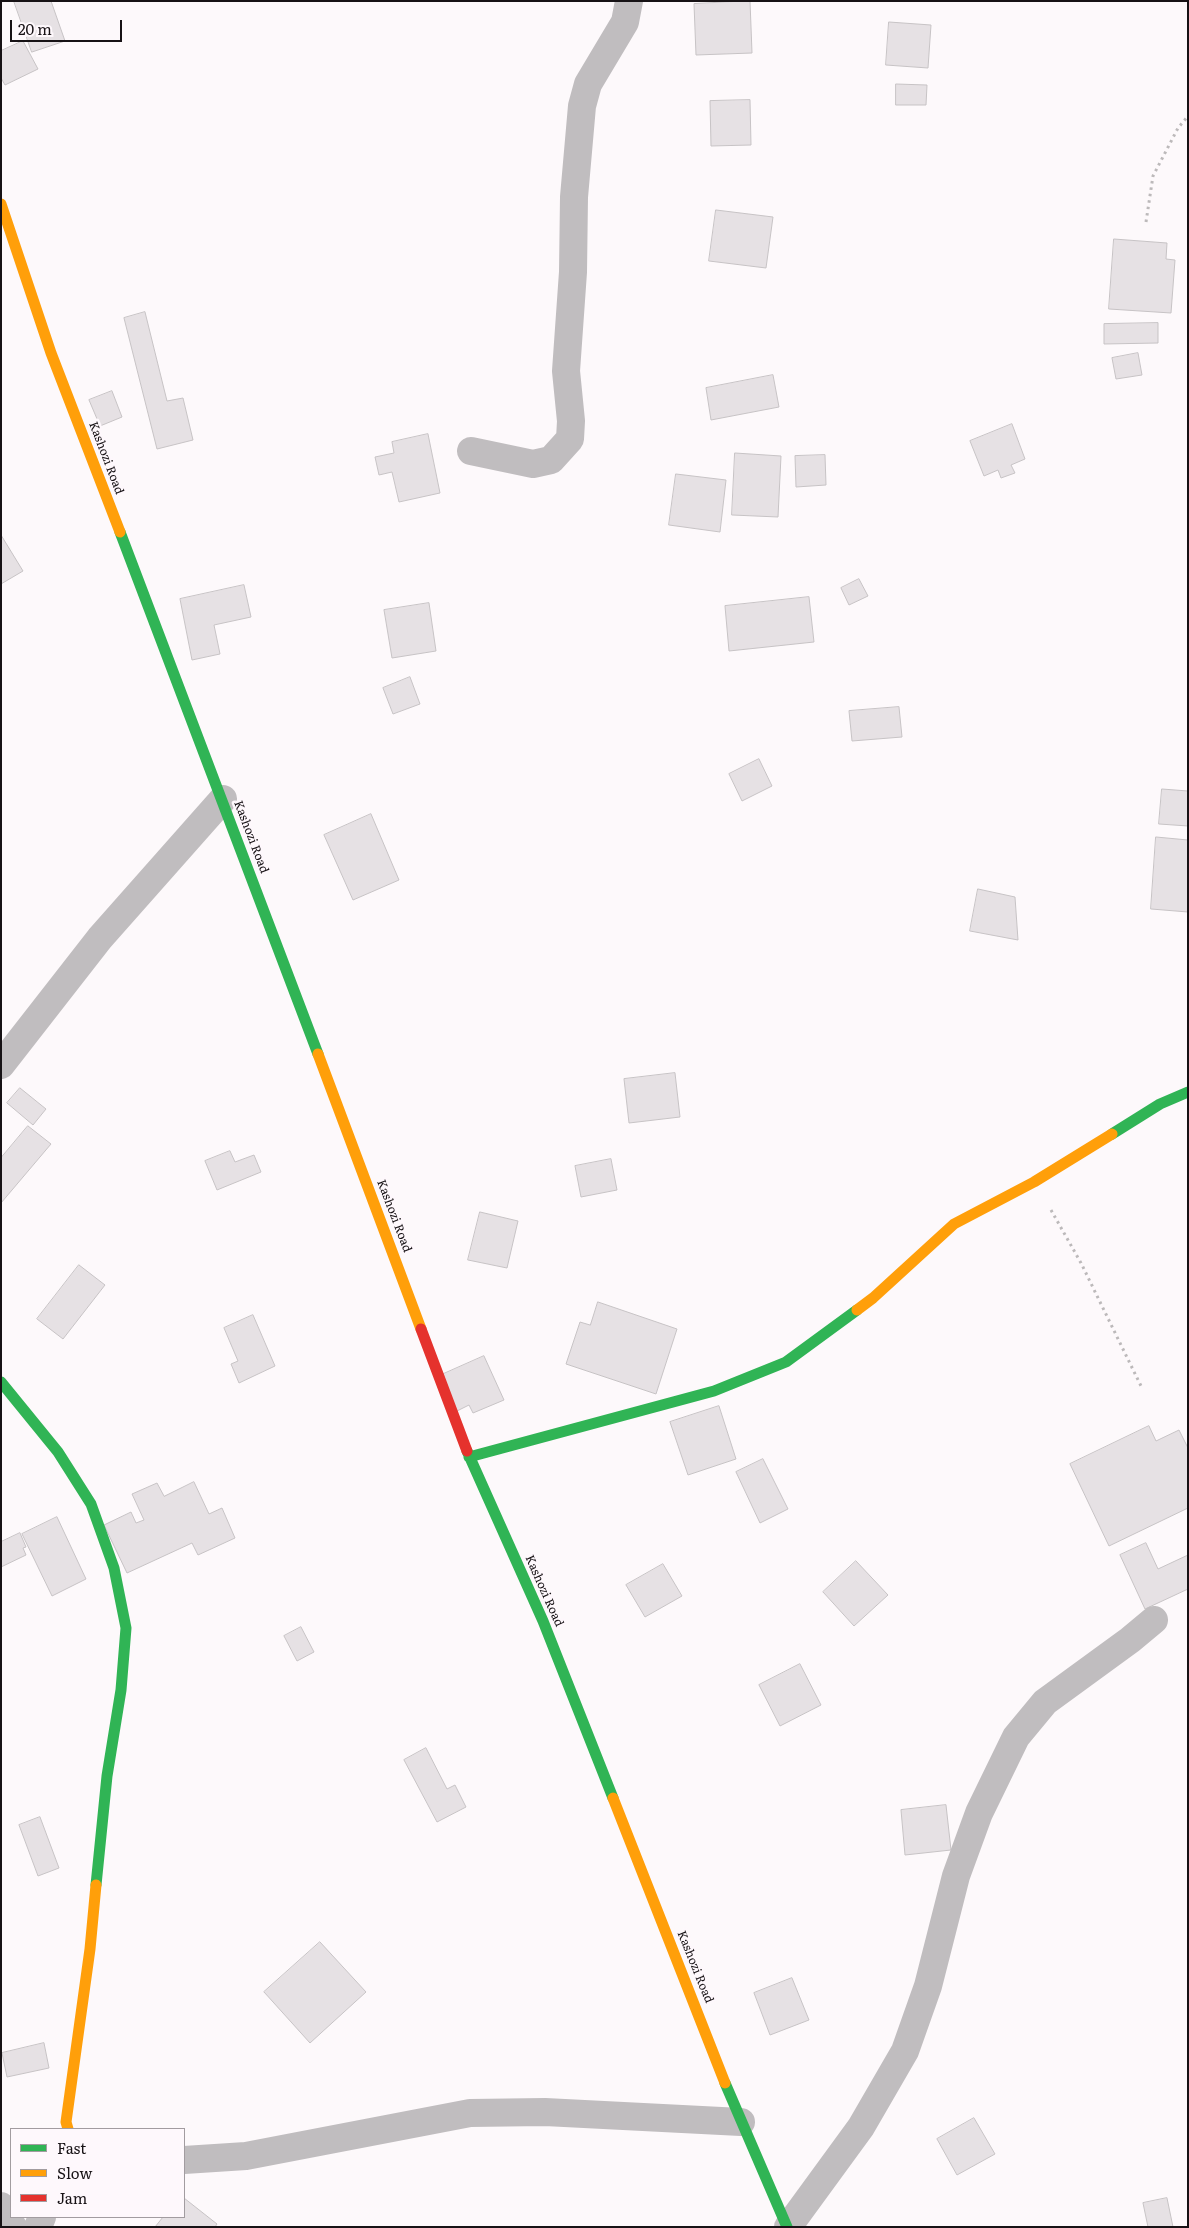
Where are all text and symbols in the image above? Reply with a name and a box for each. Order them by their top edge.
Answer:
scale bar [12,10,125,42]
text: 20 m [18,17,52,40]
street label: Kashozi Road [86,420,126,496]
street label: Kashozi Road [231,799,271,875]
street label: Kashozi Road [374,1178,414,1254]
street label: Kashozi Road [522,1553,566,1629]
street label: Kashozi Road [674,1929,716,2005]
legend [10,2128,185,2218]
text: Fast [57,2136,86,2159]
text: Slow [57,2161,92,2184]
text: Jam [57,2186,87,2209]

